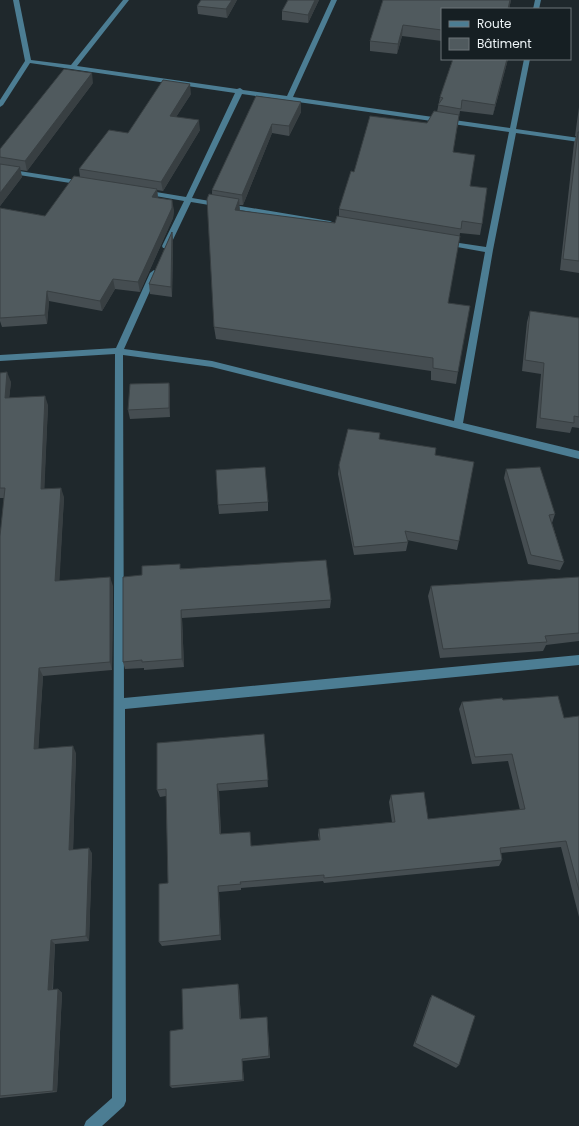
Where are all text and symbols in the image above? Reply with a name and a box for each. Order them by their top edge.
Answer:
legend [441,8,571,60]
text: Route [477,15,511,32]
text: Bâtiment [477,35,532,52]

